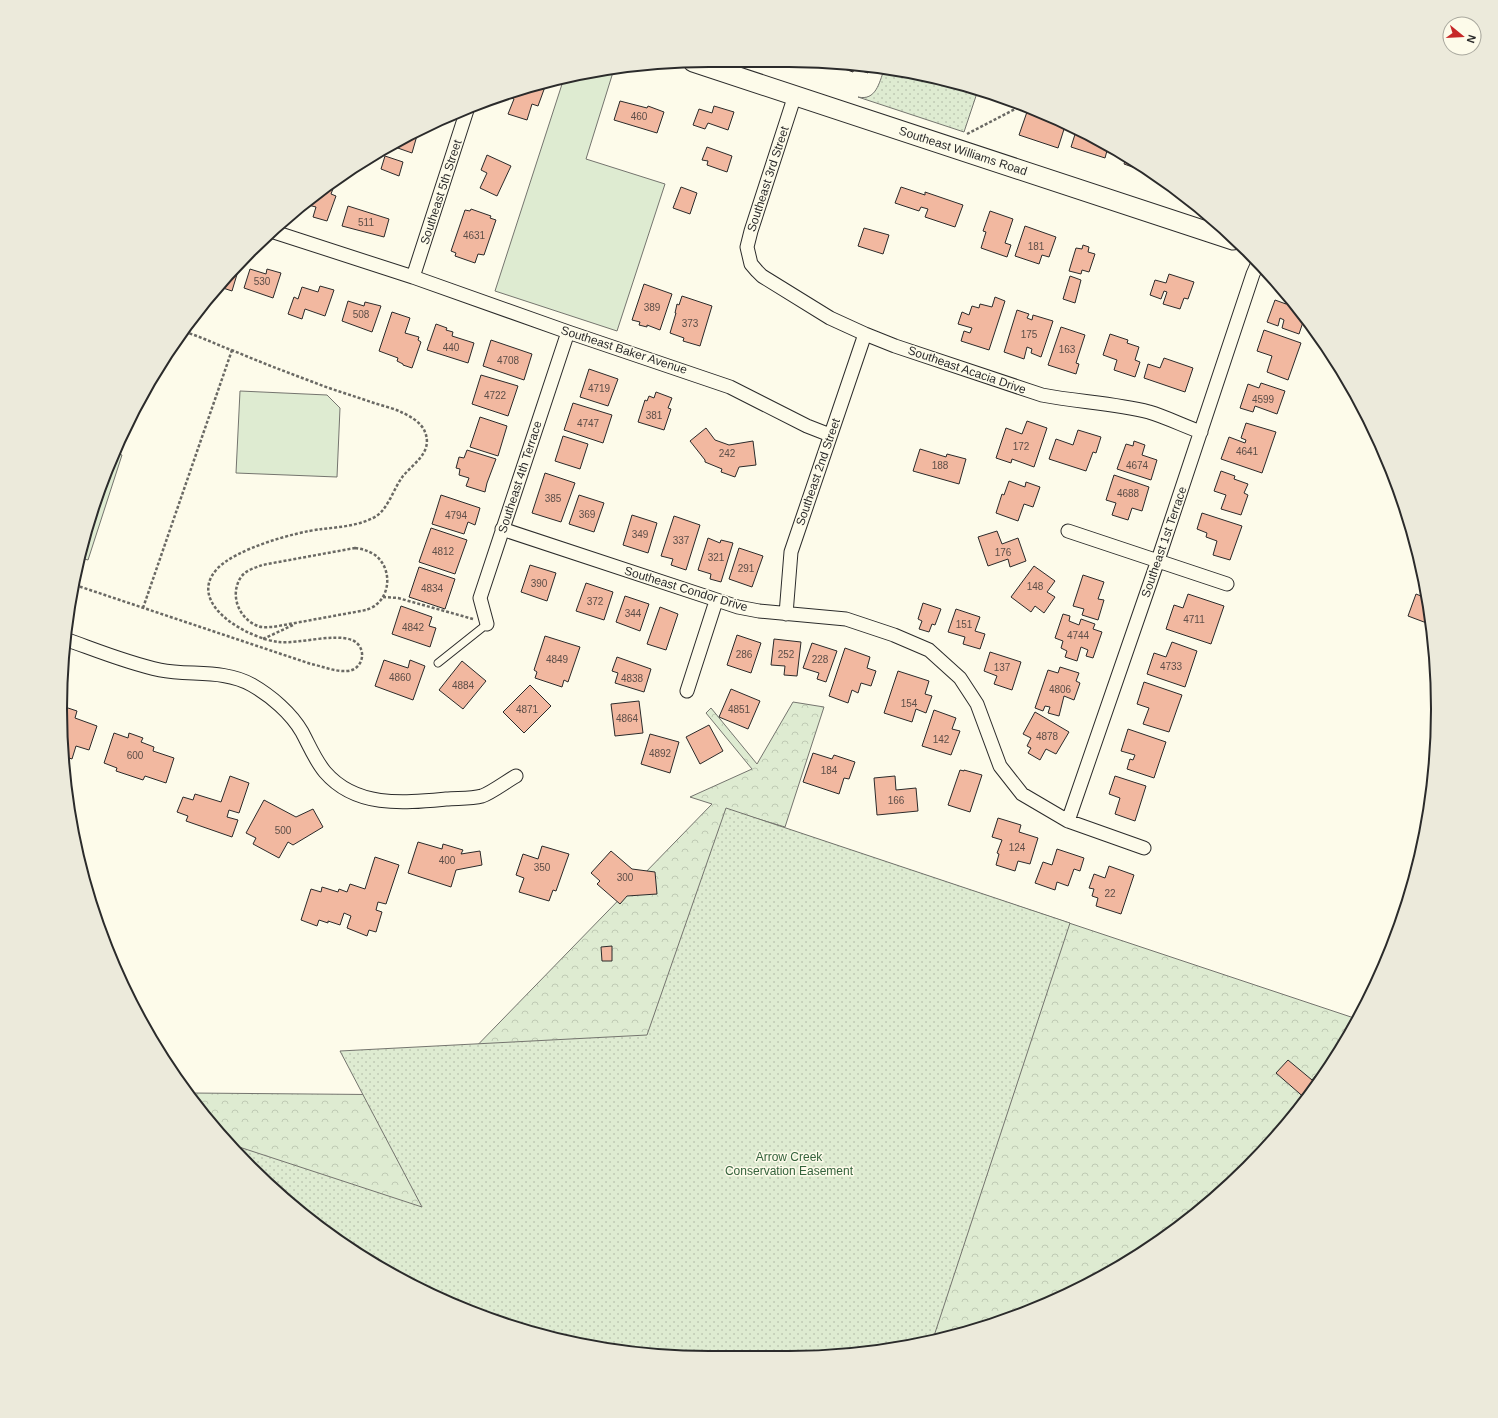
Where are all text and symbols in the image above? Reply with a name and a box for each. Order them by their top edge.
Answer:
north arrow [1442,16,1482,56]
text: N [1465,33,1478,45]
house number: 460 [631,111,648,122]
street label: Southeast 3rd Street [744,124,792,234]
street label: Southeast Williams Road [897,124,1029,178]
street label: Southeast 5th Street [417,137,465,246]
house number: 511 [358,217,374,228]
house number: 4631 [463,230,486,241]
house number: 181 [1028,241,1045,252]
house number: 530 [254,276,271,287]
house number: 389 [644,302,661,313]
house number: 508 [353,309,370,320]
house number: 373 [682,318,699,329]
street label: Southeast Baker Avenue [559,323,689,377]
house number: 175 [1021,329,1038,340]
house number: 440 [443,342,460,353]
street label: Southeast Acacia Drive [906,343,1028,397]
house number: 163 [1059,344,1076,355]
house number: 4708 [497,355,520,366]
house number: 4719 [588,383,611,394]
house number: 4722 [484,390,507,401]
house number: 4599 [1252,394,1275,405]
house number: 381 [646,410,663,421]
street label: Southeast 2nd Street [793,416,843,528]
house number: 4747 [577,418,600,429]
street label: Southeast 4th Terrace [495,419,545,535]
house number: 172 [1013,441,1030,452]
house number: 4641 [1236,446,1259,457]
house number: 242 [719,448,736,459]
house number: 188 [932,460,949,471]
house number: 4674 [1126,460,1149,471]
street label: Southeast 1st Terrace [1138,484,1190,599]
house number: 4688 [1117,488,1140,499]
house number: 385 [545,493,562,504]
house number: 369 [579,509,596,520]
house number: 4794 [445,510,468,521]
house number: 349 [632,529,649,540]
house number: 337 [673,535,690,546]
house number: 4812 [432,546,455,557]
house number: 176 [995,547,1012,558]
house number: 321 [708,552,725,563]
house number: 291 [738,563,755,574]
street label: Southeast Condor Drive [623,564,750,615]
house number: 390 [531,578,548,589]
house number: 148 [1027,581,1044,592]
house number: 4834 [421,583,444,594]
house number: 372 [587,596,604,607]
house number: 344 [625,608,642,619]
house number: 4711 [1183,614,1205,625]
house number: 151 [956,619,973,630]
house number: 4842 [402,622,425,633]
house number: 4744 [1067,630,1090,641]
house number: 286 [736,649,753,660]
house number: 252 [778,649,795,660]
house number: 4849 [546,654,569,665]
house number: 228 [812,654,829,665]
house number: 4733 [1160,661,1183,672]
house number: 137 [994,662,1011,673]
house number: 4860 [389,672,412,683]
house number: 4838 [621,673,644,684]
house number: 4884 [452,680,475,691]
house number: 4806 [1049,684,1072,695]
house number: 154 [901,698,918,709]
house number: 4871 [516,704,539,715]
house number: 4851 [728,704,751,715]
house number: 4864 [616,713,639,724]
house number: 4878 [1036,731,1059,742]
house number: 142 [933,734,950,745]
house number: 4892 [649,748,672,759]
house number: 600 [127,750,144,761]
house number: 184 [821,765,838,776]
house number: 166 [888,795,905,806]
house number: 500 [275,825,292,836]
house number: 124 [1009,842,1026,853]
house number: 400 [439,855,456,866]
house number: 350 [534,862,551,873]
house number: 300 [617,872,634,883]
house number: 22 [1104,888,1116,899]
park label: Arrow Creek Conservation Easement [725,1150,854,1178]

